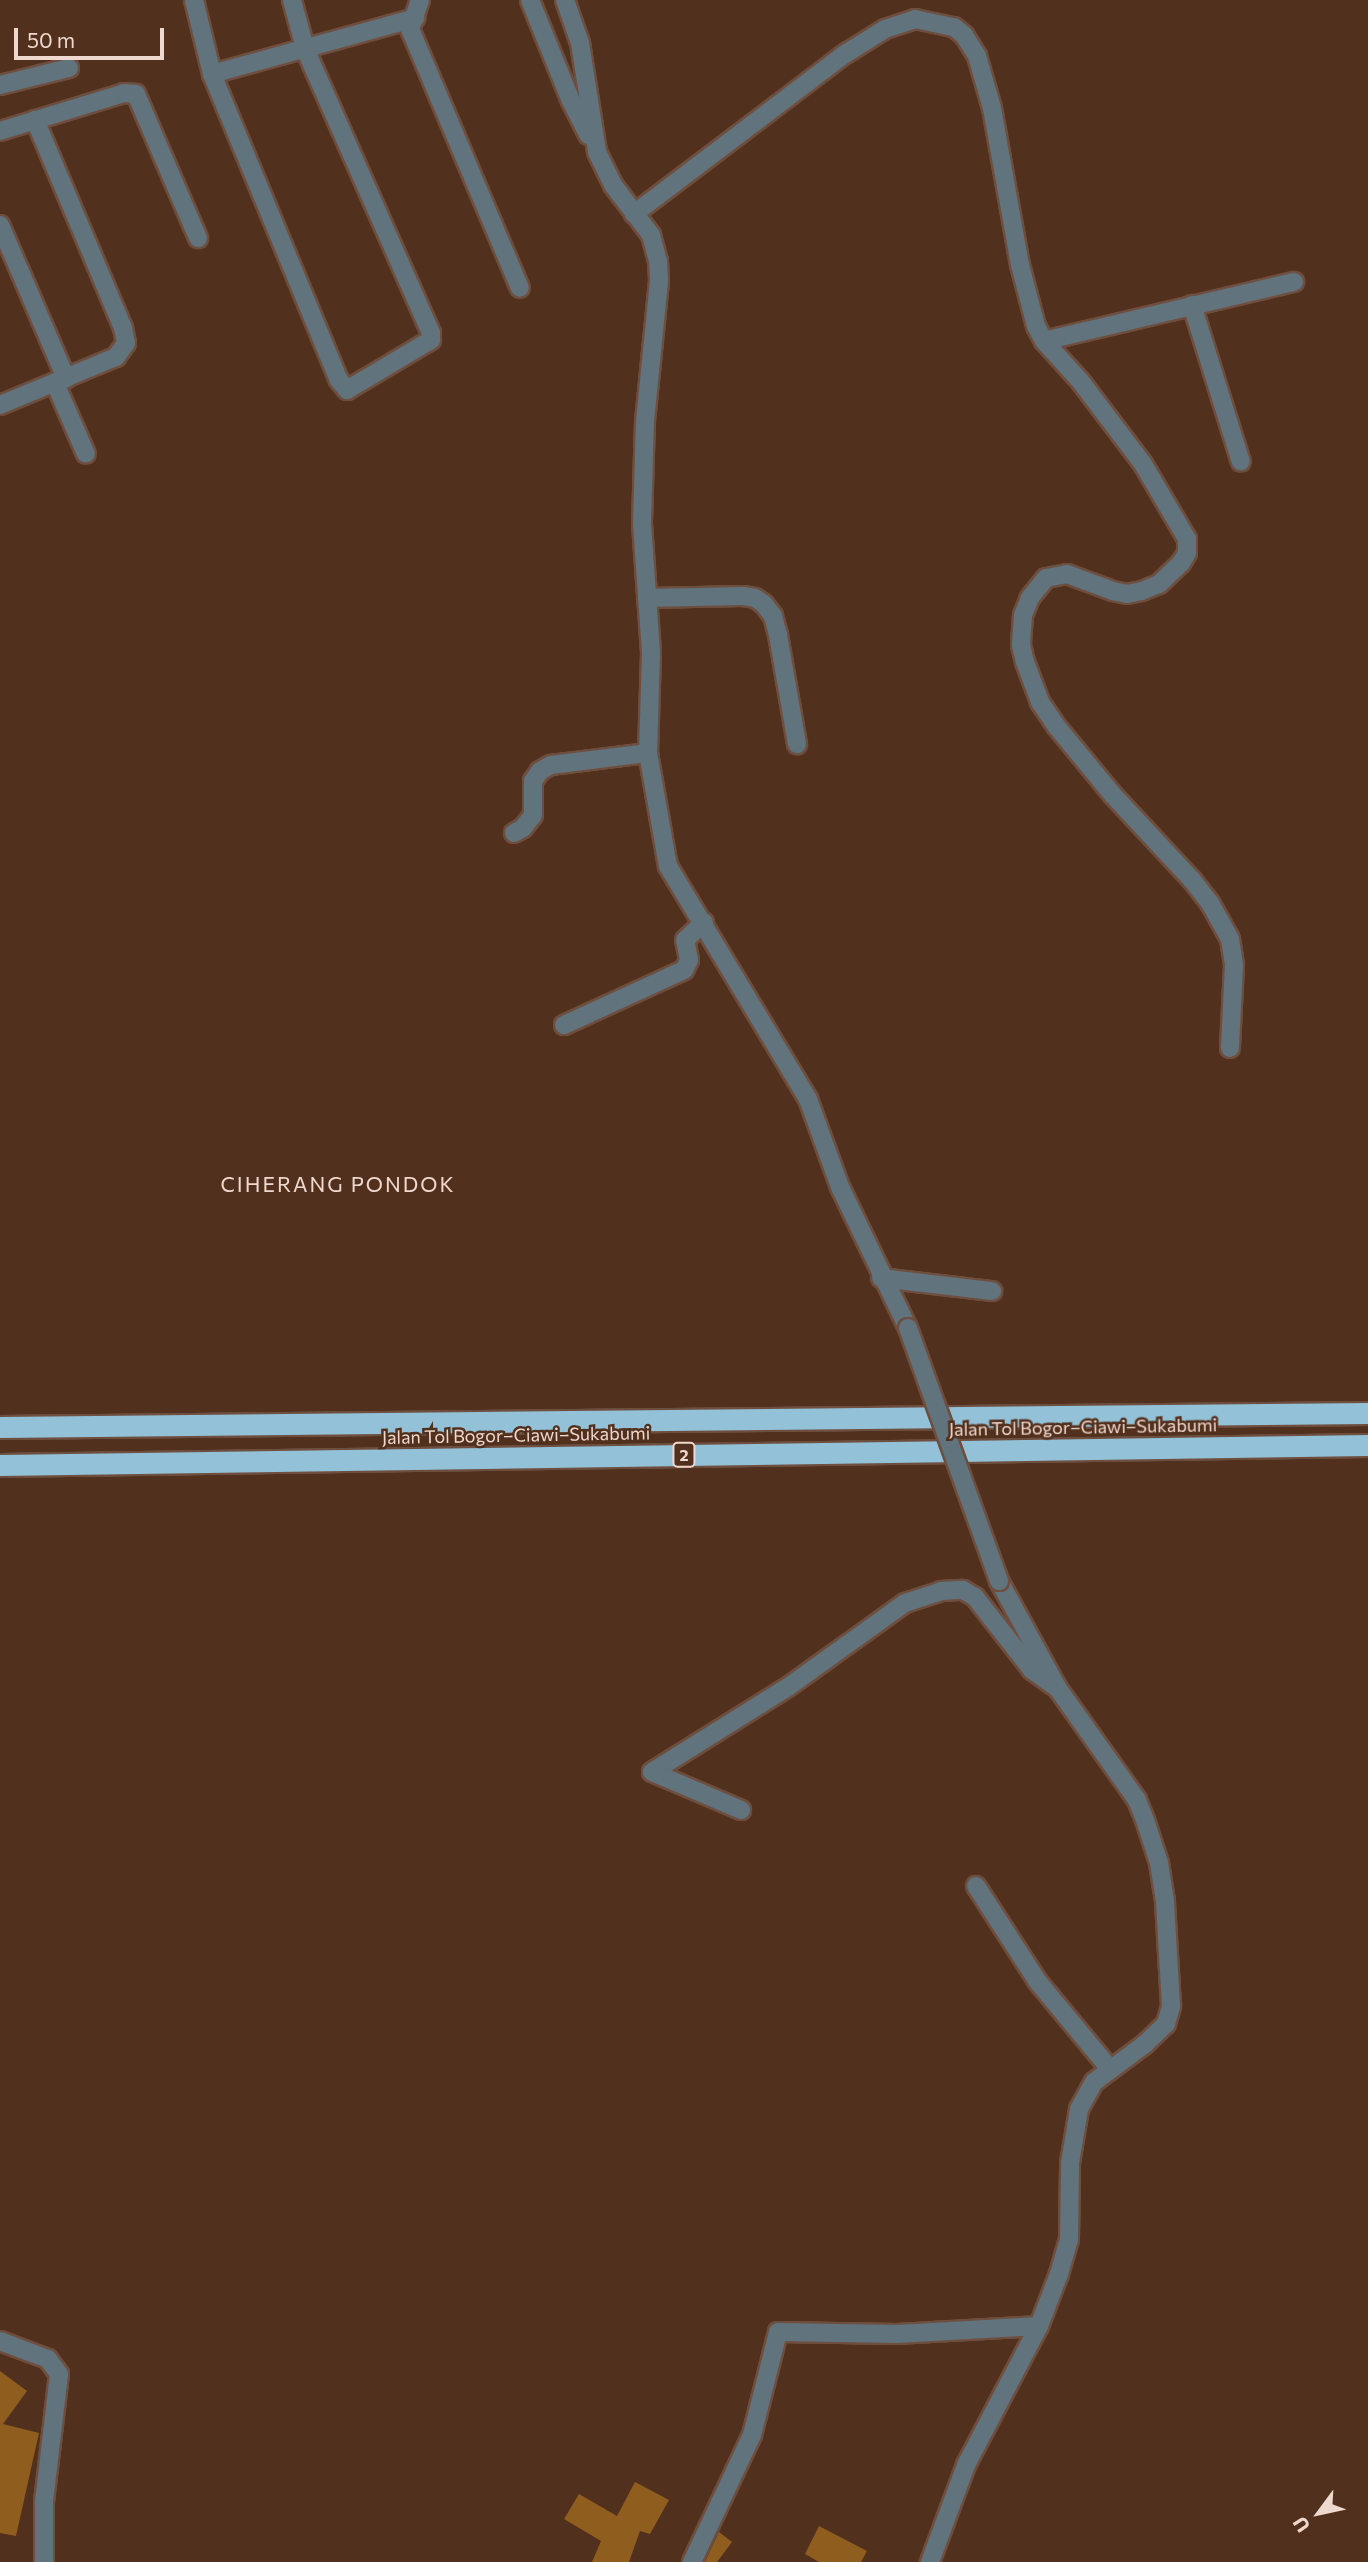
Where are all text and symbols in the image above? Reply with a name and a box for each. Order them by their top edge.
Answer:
scale bar [18,14,168,58]
text: 50 m [27,27,75,52]
district label: CIHERANG PONDOK [222,1171,454,1197]
street label: Jalan Tol Bogor–Ciawi–Sukabumi [949,1414,1217,1440]
street label: Jalan Tol Bogor–Ciawi–Sukabumi [382,1422,650,1448]
road number: 2 [672,1442,696,1468]
north arrow [1284,2478,1354,2548]
text: U [1288,2513,1314,2537]

